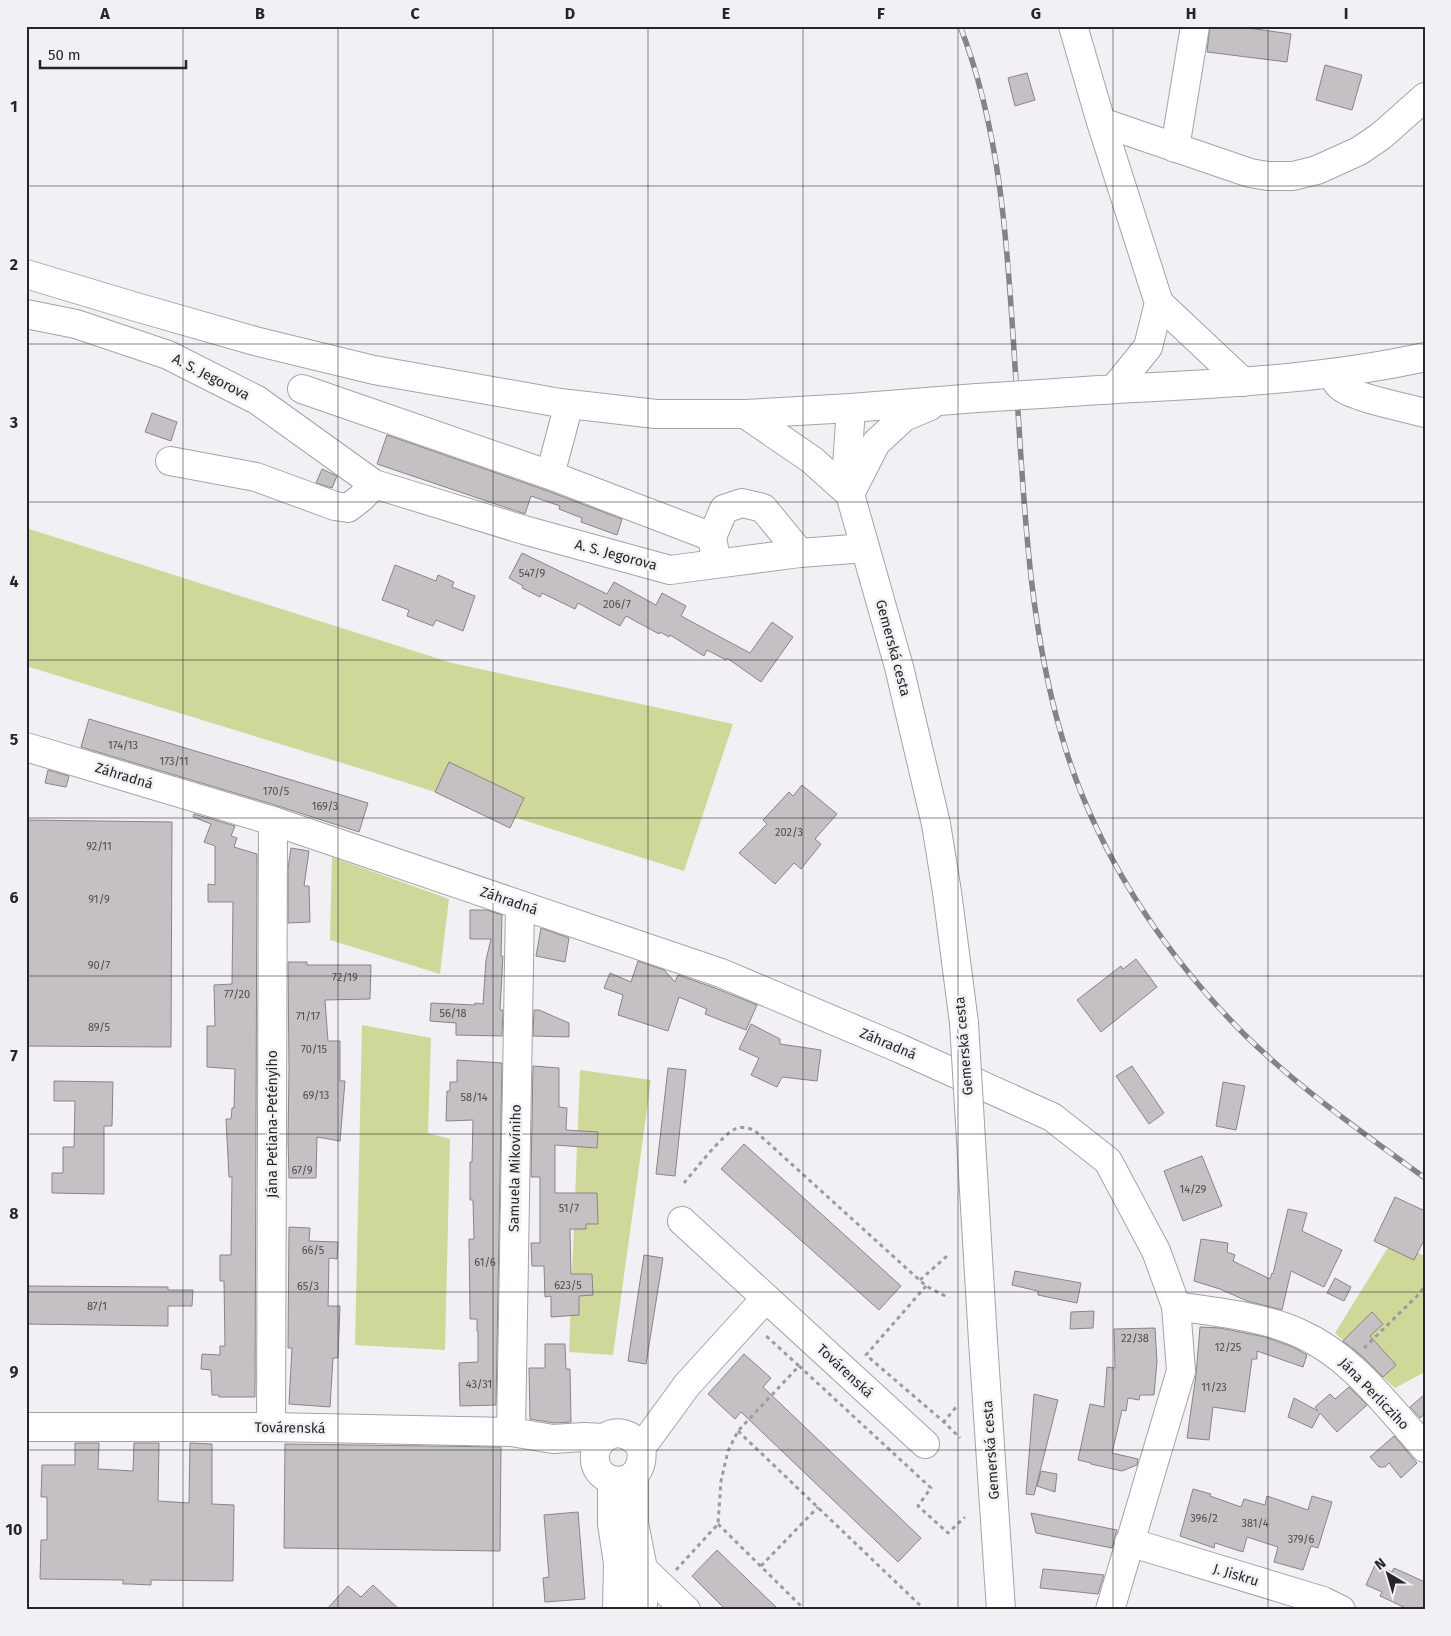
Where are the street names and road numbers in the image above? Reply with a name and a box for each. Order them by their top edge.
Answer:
street label: A. S. Jegorova [170,350,252,404]
street label: A. S. Jegorova [573,536,659,574]
street label: Gemerská cesta [872,598,914,698]
street label: Záhradná [93,759,155,793]
street label: Záhradná [478,883,540,919]
street label: Gemerská cesta [951,996,977,1096]
street label: Záhradná [857,1025,919,1063]
street label: Jána Petiana-Petényiho [264,1050,281,1198]
street label: Samuela Mikovíniho [505,1104,525,1232]
street label: Továrenská [813,1341,877,1401]
street label: Jána Perlicziho [1335,1355,1413,1433]
street label: Gemerská cesta [979,1400,1003,1500]
street label: Továrenská [254,1419,326,1437]
street label: J. Jiskru [1211,1560,1261,1590]

